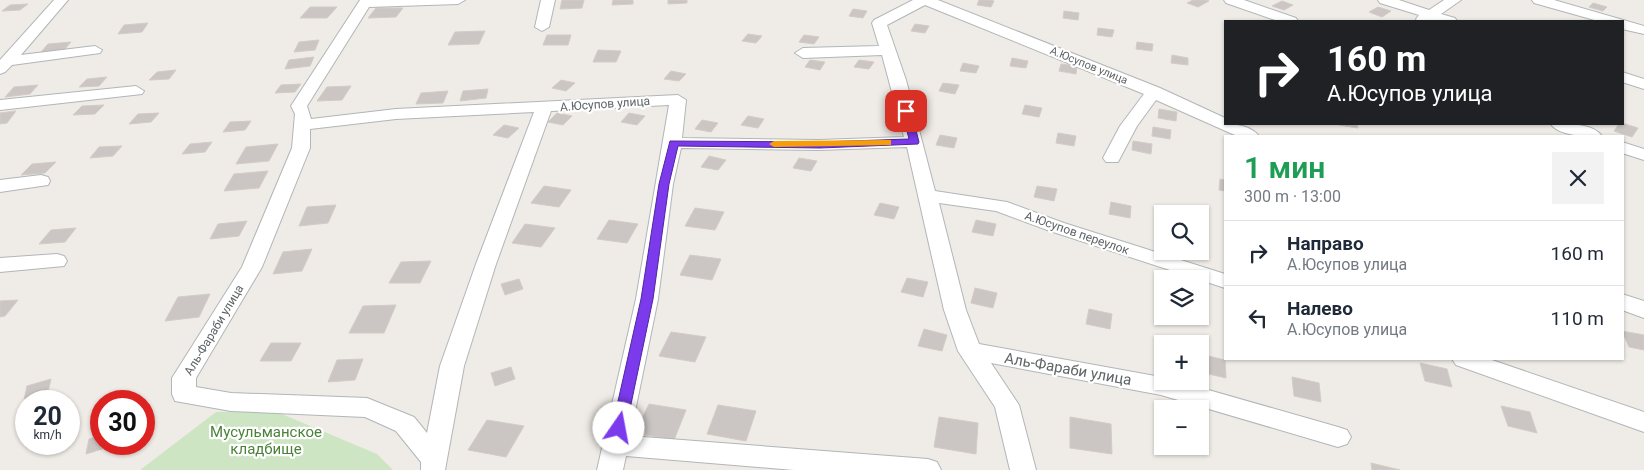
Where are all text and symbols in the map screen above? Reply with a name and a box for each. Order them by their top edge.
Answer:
text: 160 m [1327,39,1426,80]
icon: right [1244,40,1309,105]
street label: А.Юсупов улица [1048,44,1130,87]
text: А.Юсупов улица [1327,81,1492,106]
pin [885,90,927,132]
street label: А.Юсупов улица [560,94,650,114]
icon: arrive [892,97,920,125]
text: 1 мин [1244,150,1325,185]
button: close [1552,152,1604,204]
text: 300 m · 13:00 [1244,187,1341,206]
map controls [1154,205,1209,455]
button: search [1154,205,1209,260]
street label: А.Юсупов переулок [1023,209,1131,258]
text: Направо [1287,232,1364,255]
icon: right [1244,239,1272,267]
text: 160 m [1551,242,1604,265]
text: А.Юсупов улица [1287,255,1407,274]
button: layers [1154,270,1209,325]
street label: Аль-Фараби улица [181,282,247,378]
text: Налево [1287,297,1353,320]
icon: left [1244,304,1272,332]
text: 110 m [1551,307,1604,330]
text: А.Юсупов улица [1287,320,1407,339]
button: + [1154,335,1209,390]
street label: Аль-Фараби улица [1003,349,1133,389]
speed limit sign: 30 [90,390,155,455]
button: − [1154,400,1209,455]
position arrow [592,401,644,453]
text: 20 [33,402,62,431]
park label: Мусульманское кладбище [210,423,322,458]
text: km/h [33,428,62,442]

